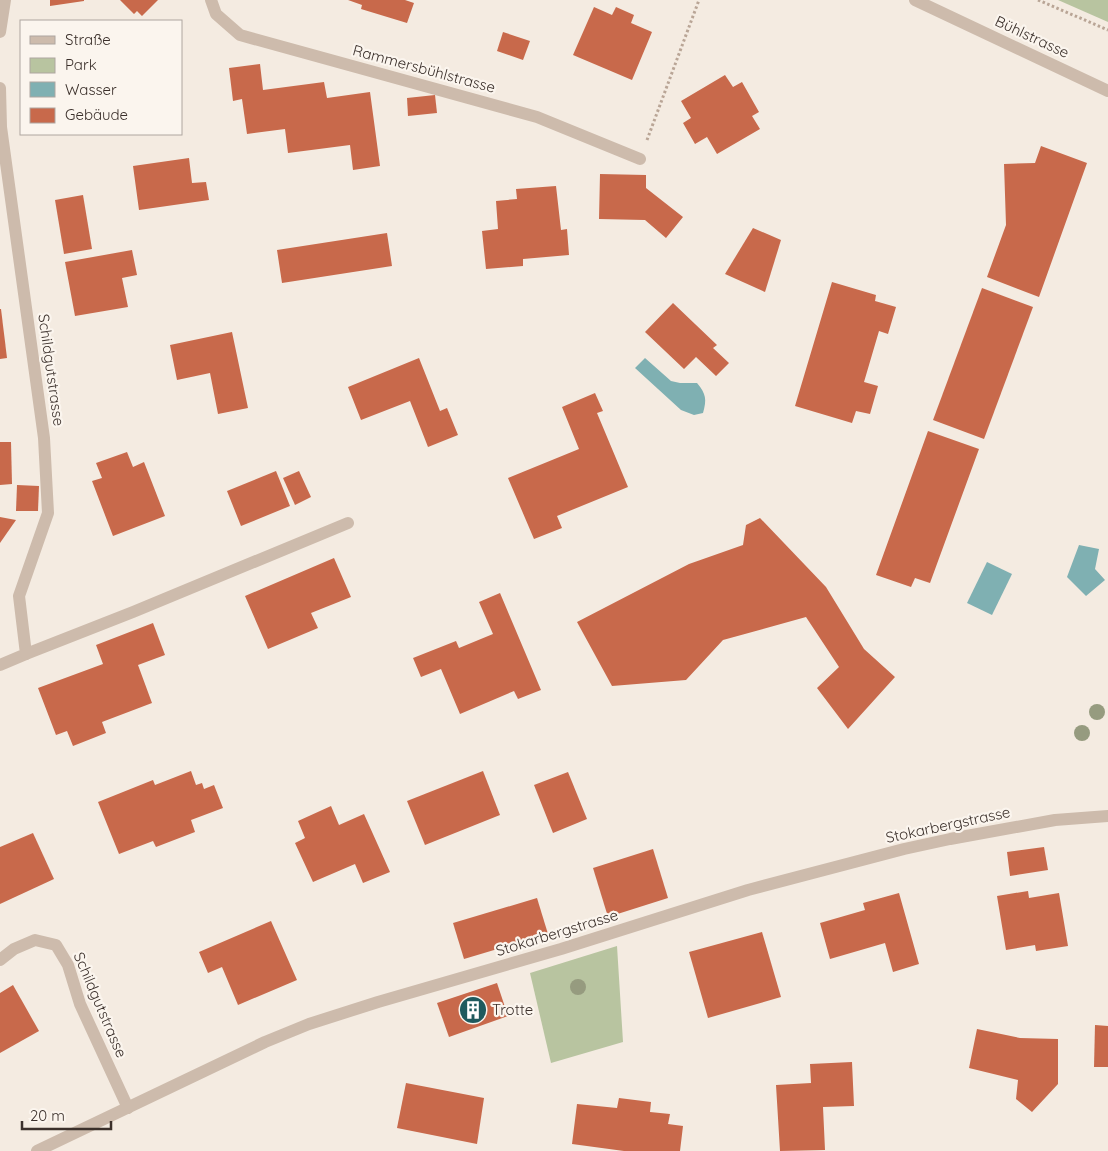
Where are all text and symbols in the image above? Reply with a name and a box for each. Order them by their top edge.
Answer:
street label: Bühlstrasse [992,11,1072,62]
legend [20,20,182,135]
text: Straße [65,30,111,49]
street label: Rammersbühlstrasse [351,40,497,97]
text: Park [65,55,97,74]
text: Wasser [65,80,117,99]
text: Gebäude [65,105,128,124]
street label: Schildgutstrasse [34,313,69,427]
street label: Stokarbergstrasse [884,802,1012,847]
street label: Stokarbergstrasse [493,905,620,960]
street label: Schildgutstrasse [70,949,131,1060]
building icon: Trotte [458,995,488,1025]
place label: Trotte [492,1000,533,1019]
scale bar [22,1098,111,1130]
text: 20 m [30,1106,65,1125]

